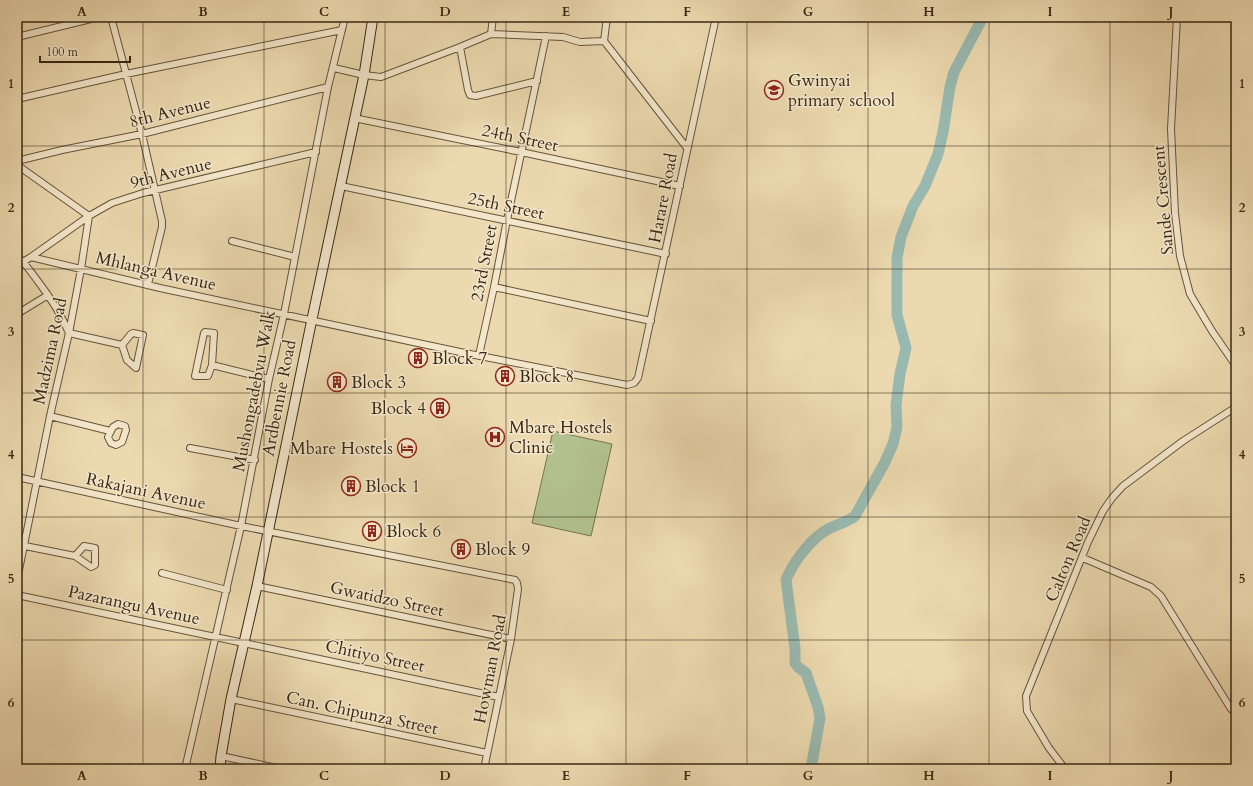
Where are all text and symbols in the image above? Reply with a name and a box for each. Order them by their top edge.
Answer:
text: A [77,3,87,21]
text: B [198,3,208,21]
text: C [319,3,329,21]
text: D [439,3,451,21]
text: E [562,3,570,21]
text: F [683,3,691,21]
text: G [803,3,814,21]
text: H [923,3,935,21]
text: I [1047,3,1053,21]
text: J [1167,3,1174,21]
scale bar [40,38,130,64]
text: 100 m [46,44,79,60]
place label: Gwinyai primary school [788,69,896,112]
text: 1 [8,75,14,93]
text: 1 [1239,75,1245,93]
school or university icon: Gwinyai primary school [763,79,785,101]
street label: 8th Avenue [127,91,213,133]
street label: 24th Street [480,119,561,157]
street label: Sande Crescent [1147,144,1179,256]
street label: Harare Road [643,151,683,245]
street label: 9th Avenue [128,152,214,194]
street label: 25th Street [466,187,547,225]
text: 2 [8,199,15,217]
text: 2 [1239,199,1246,217]
street label: 23rd Street [465,222,503,304]
street label: Mhlanga Avenue [93,246,219,296]
street label: Madzima Road [27,296,73,406]
street label: Mushongadebvu Walk [227,307,281,474]
text: 3 [8,323,15,341]
text: 3 [1239,323,1246,341]
street label: Ardbennie Road [256,338,302,458]
building icon: Block 7 [407,347,429,369]
place label: Block 7 [432,347,487,370]
building icon: Block 8 [494,365,516,387]
place label: Block 8 [519,365,574,388]
building icon: Block 3 [326,371,348,393]
place label: Block 3 [351,371,406,394]
place label: Block 4 [371,397,426,420]
building icon: Block 4 [429,397,451,419]
place label: Mbare Hostels Clinic [509,416,612,459]
hospital icon: Mbare Hostels Clinic [484,426,506,448]
place label: Mbare Hostels [290,437,393,460]
hotel icon: Mbare Hostels [396,437,418,459]
text: 4 [8,446,15,464]
text: 4 [1239,446,1246,464]
street label: Rakajani Avenue [84,467,208,515]
building icon: Block 1 [340,475,362,497]
place label: Block 1 [365,475,420,498]
street label: Calton Road [1040,513,1096,605]
building icon: Block 6 [361,520,383,542]
place label: Block 6 [386,520,441,543]
building icon: Block 9 [450,538,472,560]
place label: Block 9 [475,538,530,561]
text: 5 [8,570,14,588]
text: 5 [1239,570,1245,588]
street label: Gwatidzo Street [328,576,447,622]
street label: Pazarangu Avenue [66,580,202,630]
street label: Howman Road [468,613,512,725]
street label: Chitiyo Street [323,634,427,678]
street label: Can. Chipunza Street [284,686,441,740]
text: 6 [8,694,15,712]
text: 6 [1239,694,1246,712]
text: A [77,767,87,785]
text: B [198,767,208,785]
text: C [319,767,329,785]
text: D [439,767,451,785]
text: E [562,767,570,785]
text: F [683,767,691,785]
text: G [803,767,814,785]
text: H [923,767,935,785]
text: I [1047,767,1053,785]
text: J [1167,767,1174,785]

